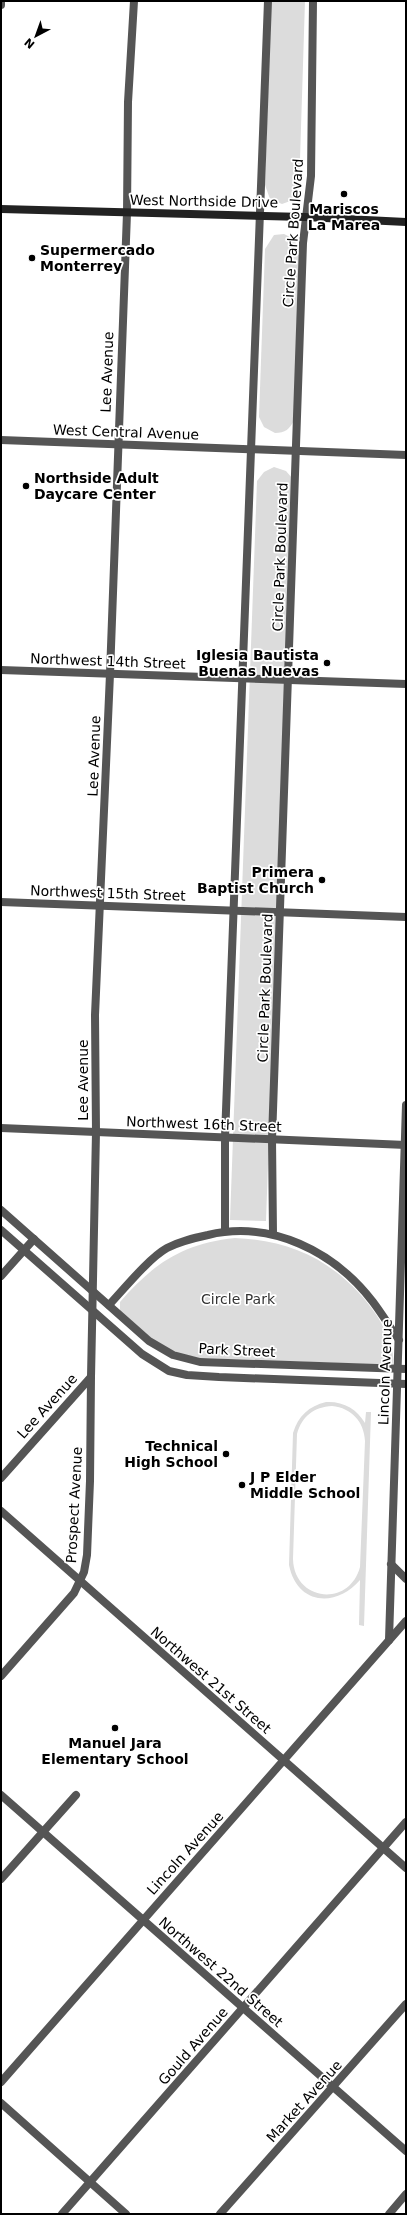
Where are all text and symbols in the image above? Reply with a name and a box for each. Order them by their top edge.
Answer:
north arrow [16,16,56,56]
text: N [22,35,38,51]
street label: Circle Park Boulevard [280,158,306,308]
marker: Mariscos La Marea [339,189,349,199]
street label: West Northside Drive [130,192,278,210]
place label: Mariscos La Marea [308,201,380,233]
place label: Supermercado Monterrey [40,242,155,274]
marker: Supermercado Monterrey [27,253,37,263]
street label: Lee Avenue [98,331,116,413]
street label: West Central Avenue [53,421,199,443]
place label: Northside Adult Daycare Center [34,470,159,502]
marker: Northside Adult Daycare Center [21,481,31,491]
street label: Circle Park Boulevard [269,482,291,632]
place label: Iglesia Bautista Buenas Nuevas [196,647,319,679]
street label: Northwest 14th Street [30,650,187,672]
marker: Iglesia Bautista Buenas Nuevas [322,658,332,668]
street label: Lee Avenue [85,715,103,797]
place label: Primera Baptist Church [197,864,314,896]
marker: Primera Baptist Church [317,875,327,885]
street label: Northwest 15th Street [30,882,187,904]
street label: Circle Park Boulevard [254,913,276,1063]
street label: Lee Avenue [75,1039,91,1121]
street label: Northwest 16th Street [126,1113,283,1135]
park label: Circle Park [201,1291,276,1307]
street label: Lincoln Avenue [375,1319,395,1425]
street label: Park Street [198,1340,276,1360]
street label: Lee Avenue [14,1370,80,1442]
place label: Technical High School [124,1438,218,1470]
street label: Prospect Avenue [63,1446,85,1564]
marker: Technical High School [221,1449,231,1459]
place label: J P Elder Middle School [249,1469,360,1501]
marker: J P Elder Middle School [237,1480,247,1490]
street label: Northwest 21st Street [148,1623,275,1737]
marker: Manuel Jara Elementary School [110,1723,120,1733]
place label: Manuel Jara Elementary School [41,1735,189,1767]
street label: Lincoln Avenue [144,1808,226,1898]
street label: Northwest 22nd Street [156,1914,287,2031]
street label: Gould Avenue [155,2004,231,2088]
street label: Market Avenue [263,2057,345,2145]

